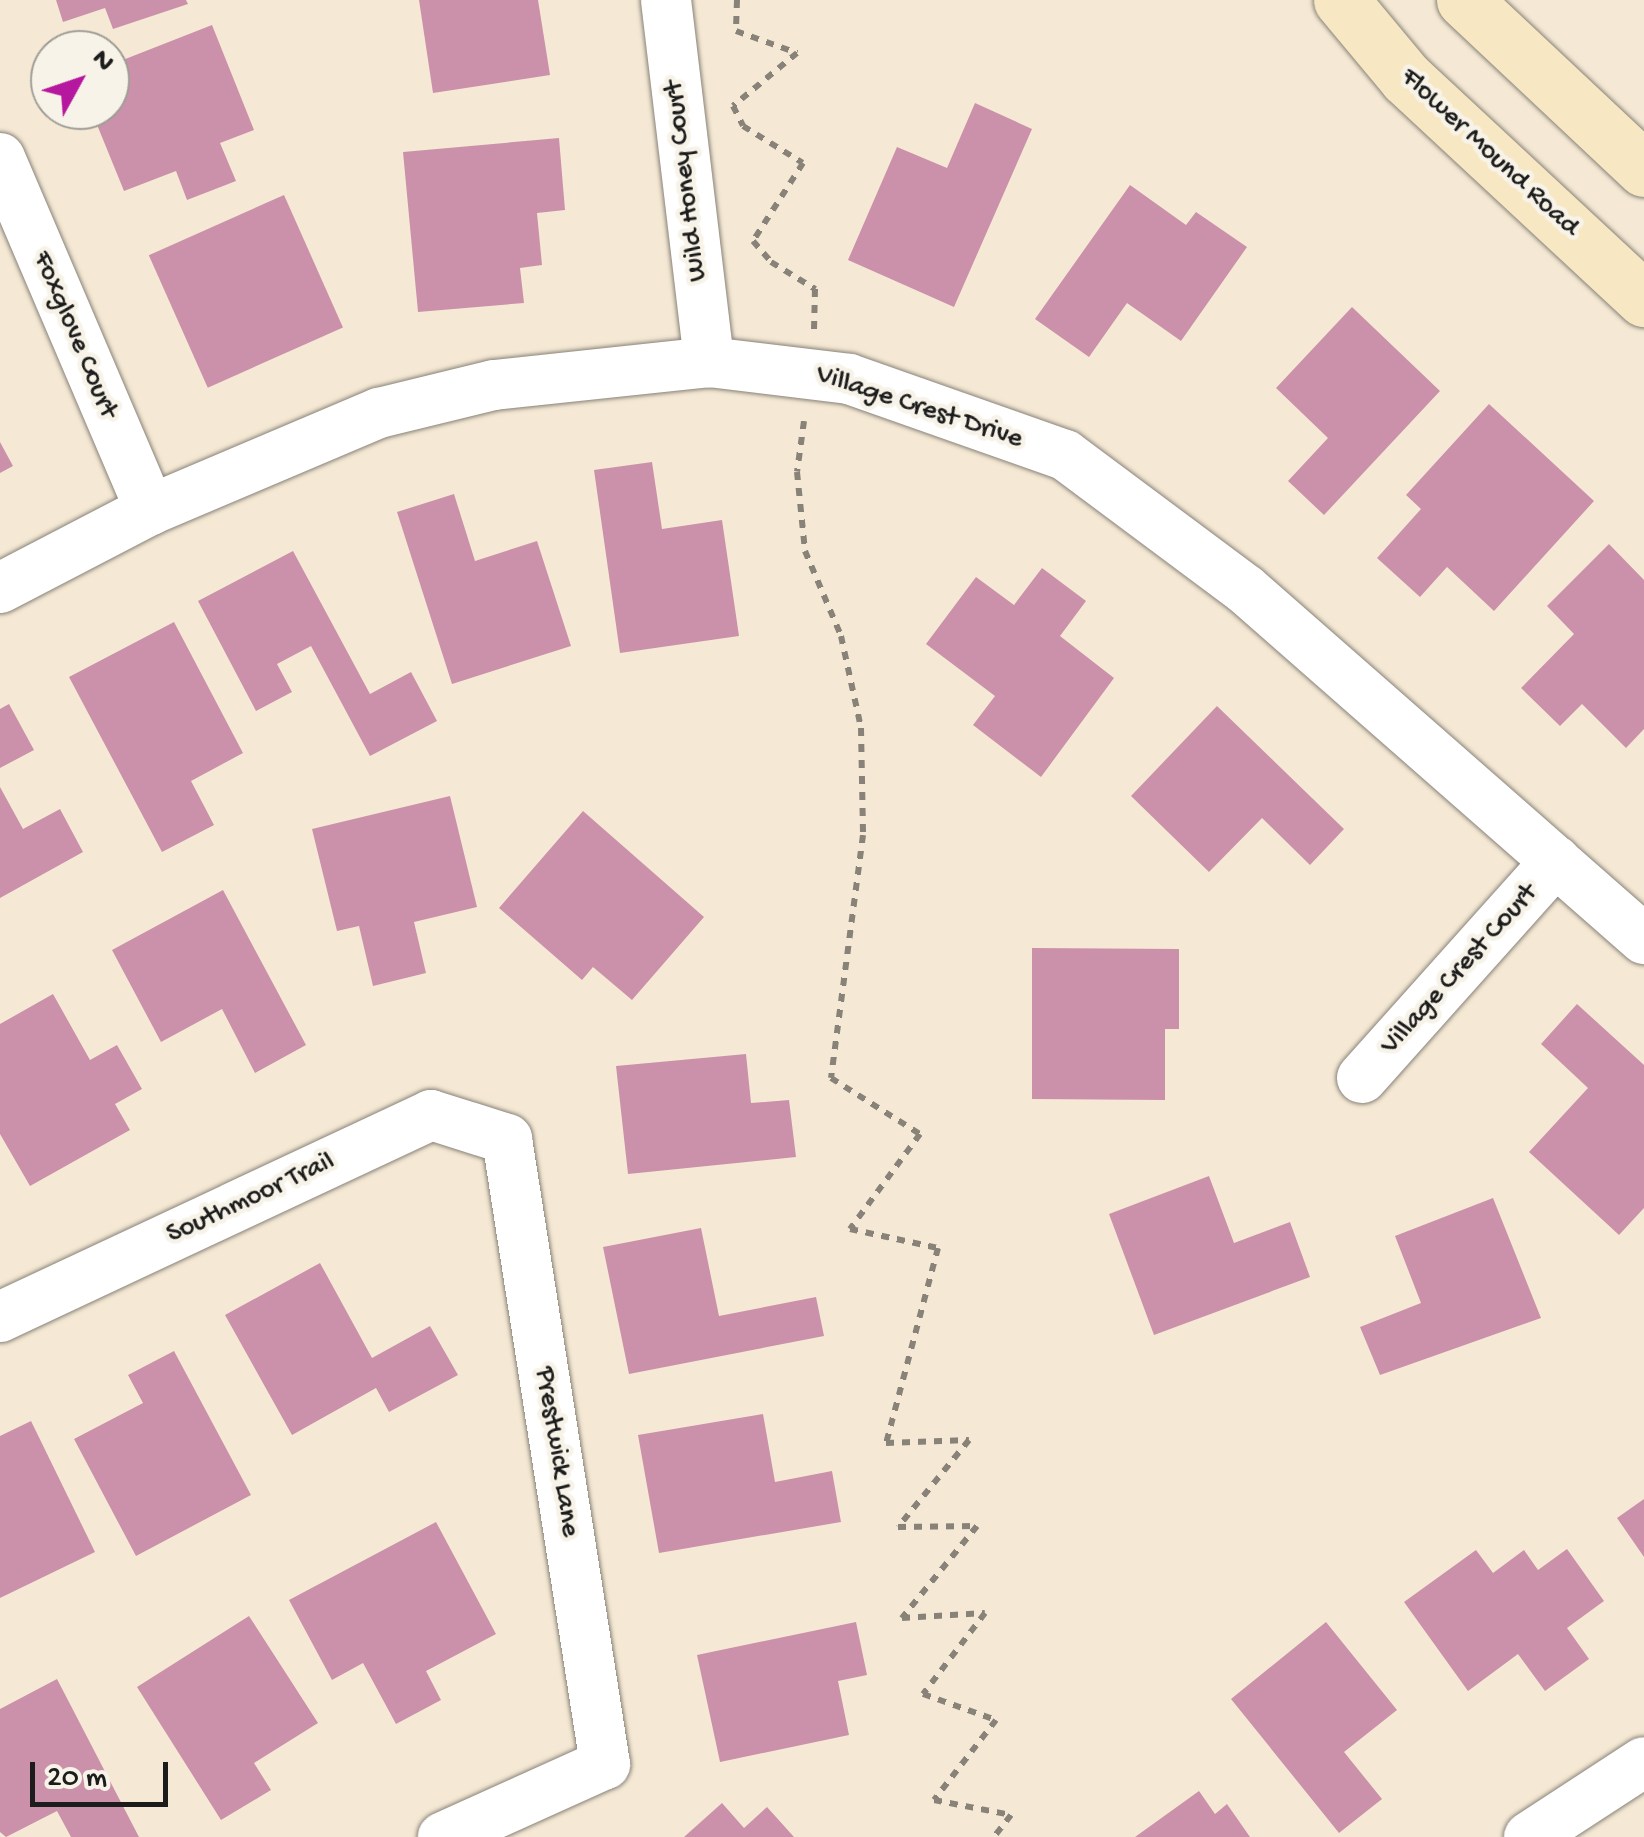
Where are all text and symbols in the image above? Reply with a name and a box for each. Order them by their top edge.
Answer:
north arrow [30,30,130,130]
text: N [83,44,120,79]
street label: Flower Mound Road [1393,61,1585,245]
street label: Wild Honey Court [658,79,716,283]
street label: Foxglove Court [24,247,124,423]
street label: Village Crest Drive [811,359,1027,457]
street label: Village Crest Court [1374,878,1546,1062]
street label: Southmoor Trail [162,1146,340,1252]
street label: Prestwick Lane [526,1365,586,1539]
scale bar [35,1742,172,1804]
text: 20 m [47,1762,107,1797]

